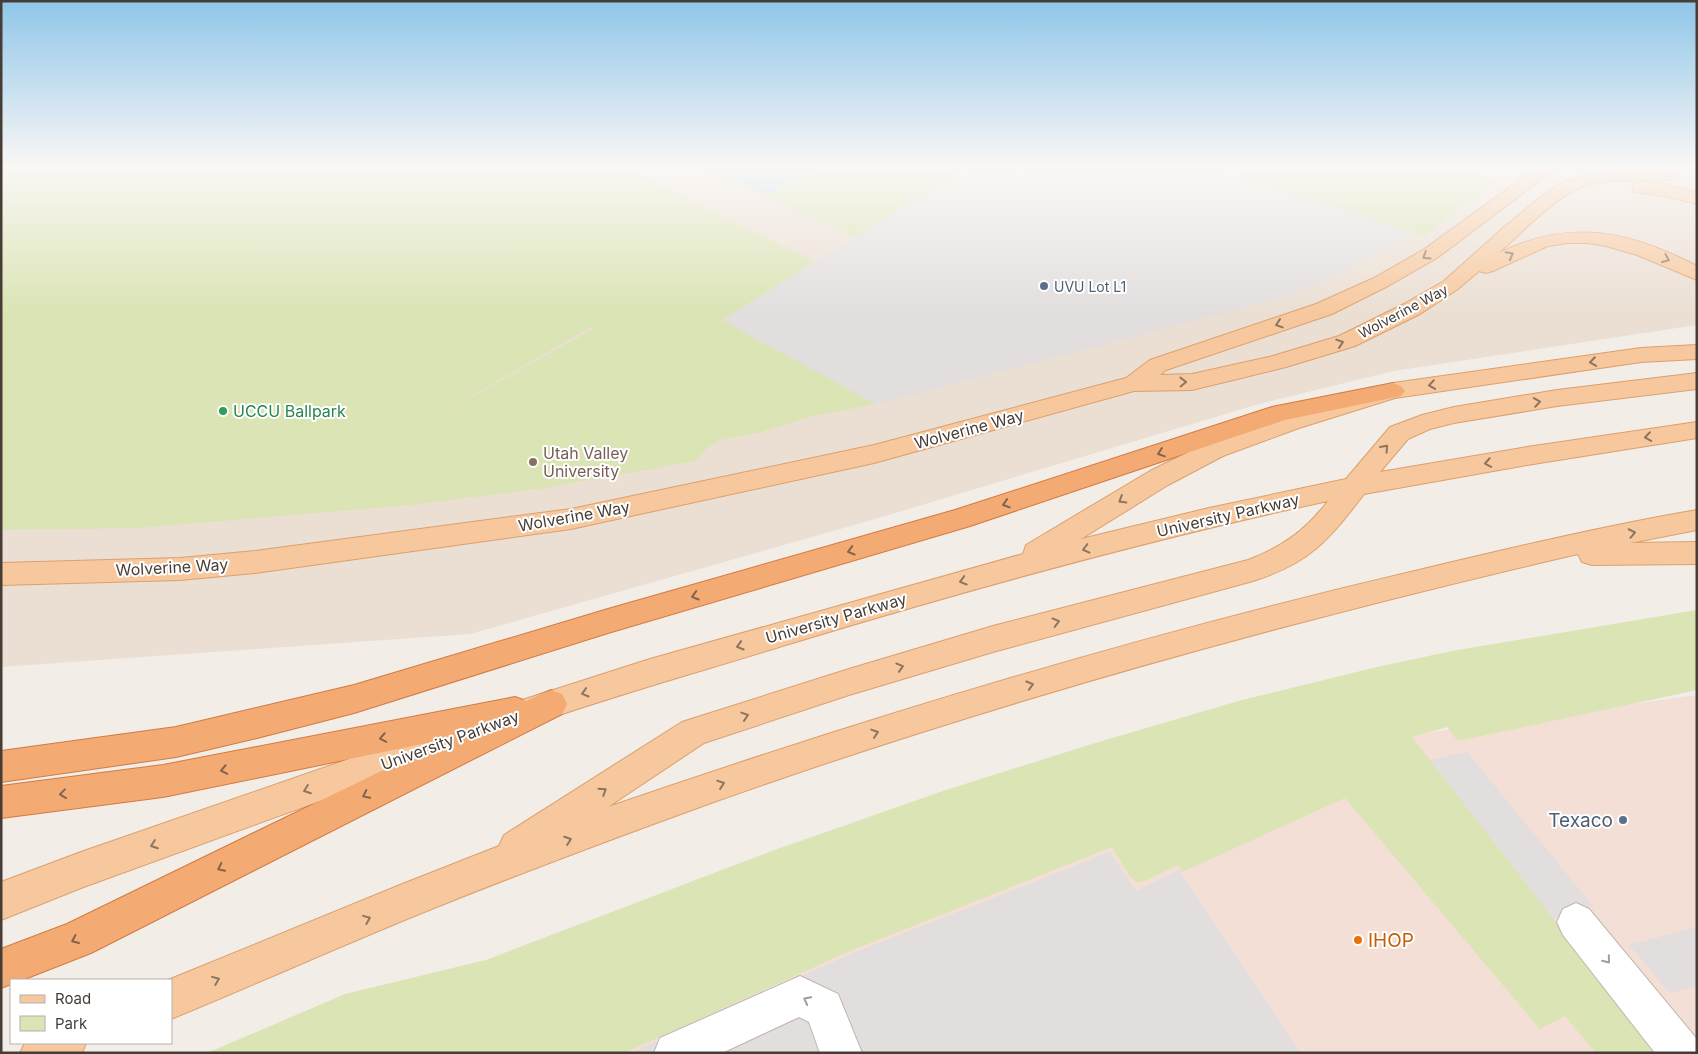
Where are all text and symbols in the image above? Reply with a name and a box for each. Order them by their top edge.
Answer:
one-way arrow [1423,250,1432,259]
one-way arrow [1505,251,1514,261]
one-way arrow [1661,253,1670,264]
place label: UVU Lot L1 [1054,278,1126,295]
marker: UVU Lot L1 [1038,280,1050,292]
street label: Wolverine Way [1355,280,1451,342]
one-way arrow [1276,318,1284,328]
one-way arrow [1335,338,1344,348]
one-way arrow [1589,356,1597,367]
one-way arrow [1179,377,1187,387]
one-way arrow [1428,379,1436,390]
one-way arrow [1532,397,1541,407]
place label: UCCU Ballpark [233,401,346,421]
marker: UCCU Ballpark [217,405,229,417]
street label: Wolverine Way [912,405,1026,453]
one-way arrow [1644,431,1652,442]
place label: Utah Valley University [543,443,628,481]
one-way arrow [1379,445,1388,454]
one-way arrow [1157,447,1165,457]
marker: Utah Valley University [527,456,539,468]
one-way arrow [1484,457,1492,467]
street label: University Parkway [1155,489,1301,541]
one-way arrow [1119,494,1128,504]
street label: Wolverine Way [517,496,631,536]
one-way arrow [1003,498,1011,508]
one-way arrow [1628,528,1637,539]
one-way arrow [1082,543,1091,554]
one-way arrow [847,545,855,555]
street label: Wolverine Way [115,554,229,580]
one-way arrow [959,575,968,586]
street label: University Parkway [763,588,909,648]
one-way arrow [691,590,699,600]
one-way arrow [1052,617,1061,628]
one-way arrow [737,641,745,651]
one-way arrow [896,663,904,673]
one-way arrow [1026,680,1034,690]
one-way arrow [581,688,589,698]
street label: University Parkway [378,706,522,774]
one-way arrow [740,712,749,722]
one-way arrow [871,729,879,739]
one-way arrow [379,732,387,742]
one-way arrow [219,764,228,774]
one-way arrow [716,780,725,790]
one-way arrow [303,784,312,794]
one-way arrow [59,788,67,799]
one-way arrow [597,788,606,798]
one-way arrow [362,789,371,800]
place label: Texaco [1548,809,1613,832]
marker: Texaco [1617,814,1629,826]
one-way arrow [563,836,572,846]
one-way arrow [150,839,159,849]
one-way arrow [217,862,226,872]
one-way arrow [362,914,370,924]
place label: IHOP [1368,929,1414,952]
one-way arrow [71,933,80,944]
marker: IHOP [1352,934,1364,946]
one-way arrow [1601,954,1609,963]
one-way arrow [211,976,220,987]
legend [10,979,172,1044]
text: Road [55,989,91,1008]
one-way arrow [804,996,813,1006]
text: Park [55,1014,88,1033]

